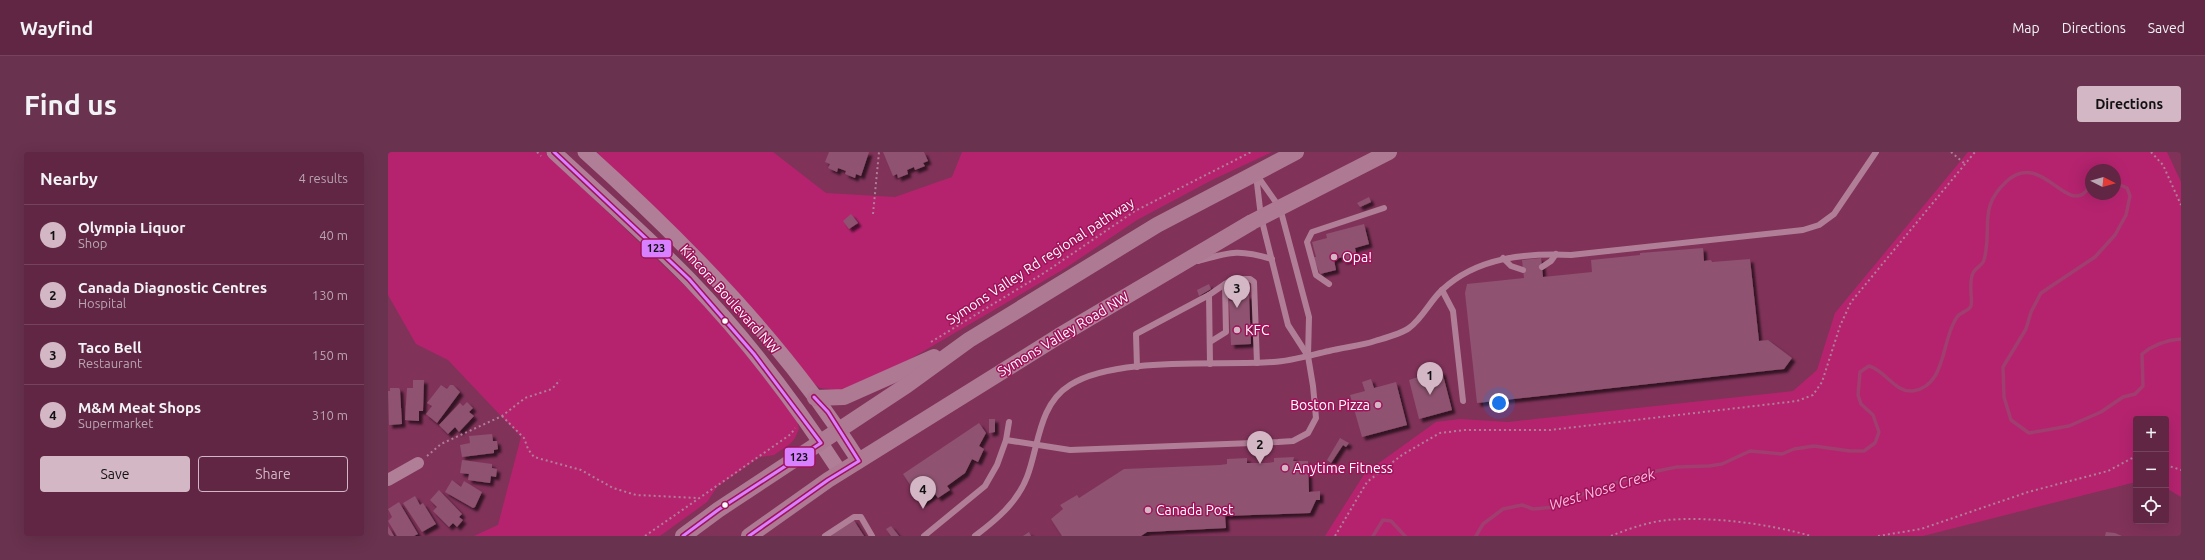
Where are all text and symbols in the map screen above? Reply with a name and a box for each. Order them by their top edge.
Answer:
text: Wayfind [20,17,93,39]
text: Map [2012,20,2040,36]
text: Directions [2062,20,2126,36]
text: Saved [2148,20,2185,36]
button: Directions [2077,86,2181,122]
text: Find us [24,89,117,120]
north arrow [2085,164,2121,200]
text: Nearby [40,169,98,188]
text: 4 results [298,171,348,185]
street label: Symons Valley Rd regional pathway [943,194,1137,328]
text: Olympia Liquor [78,219,185,236]
text: 1 [49,228,57,242]
text: 40 m [319,228,348,242]
text: Shop [78,236,107,250]
line badge: 123 [641,239,672,258]
street label: Kincora Boulevard NW [677,241,783,357]
text: 123 [647,242,665,254]
place label: Opa! [1342,249,1372,265]
marker: Opa! [1329,252,1339,262]
pin: 3 [1224,275,1250,308]
text: Canada Diagnostic Centres [78,279,267,296]
text: 2 [49,288,57,302]
text: 130 m [312,288,348,302]
street label: Symons Valley Road NW [994,288,1132,380]
text: Hospital [78,296,126,310]
unlabelled marker [720,316,730,326]
place label: KFC [1245,322,1270,338]
marker: KFC [1232,325,1242,335]
text: Taco Bell [78,339,142,356]
text: 3 [49,348,57,362]
text: 150 m [312,348,348,362]
text: Restaurant [78,356,142,370]
pin: 1 [1417,362,1443,395]
your location [1489,393,1509,413]
place label: Boston Pizza [1290,397,1370,413]
text: M&M Meat Shops [78,399,201,416]
marker: Boston Pizza [1373,400,1383,410]
text: 4 [49,408,57,422]
text: 310 m [312,408,348,422]
text: Supermarket [78,416,153,430]
map controls [2133,416,2169,524]
button: + [2133,416,2169,452]
pin: 2 [1247,431,1273,464]
line badge: 123 [784,447,815,467]
text: 123 [790,451,808,463]
button: − [2133,452,2169,488]
button: Save [40,456,190,492]
button: Share [198,456,348,492]
place label: Anytime Fitness [1293,460,1393,476]
marker: Anytime Fitness [1280,463,1290,473]
water label: West Nose Creek [1547,465,1657,513]
pin: 4 [910,476,936,509]
button: locate [2133,488,2169,524]
unlabelled marker [720,500,730,510]
place label: Canada Post [1156,502,1234,518]
marker: Canada Post [1143,505,1153,515]

